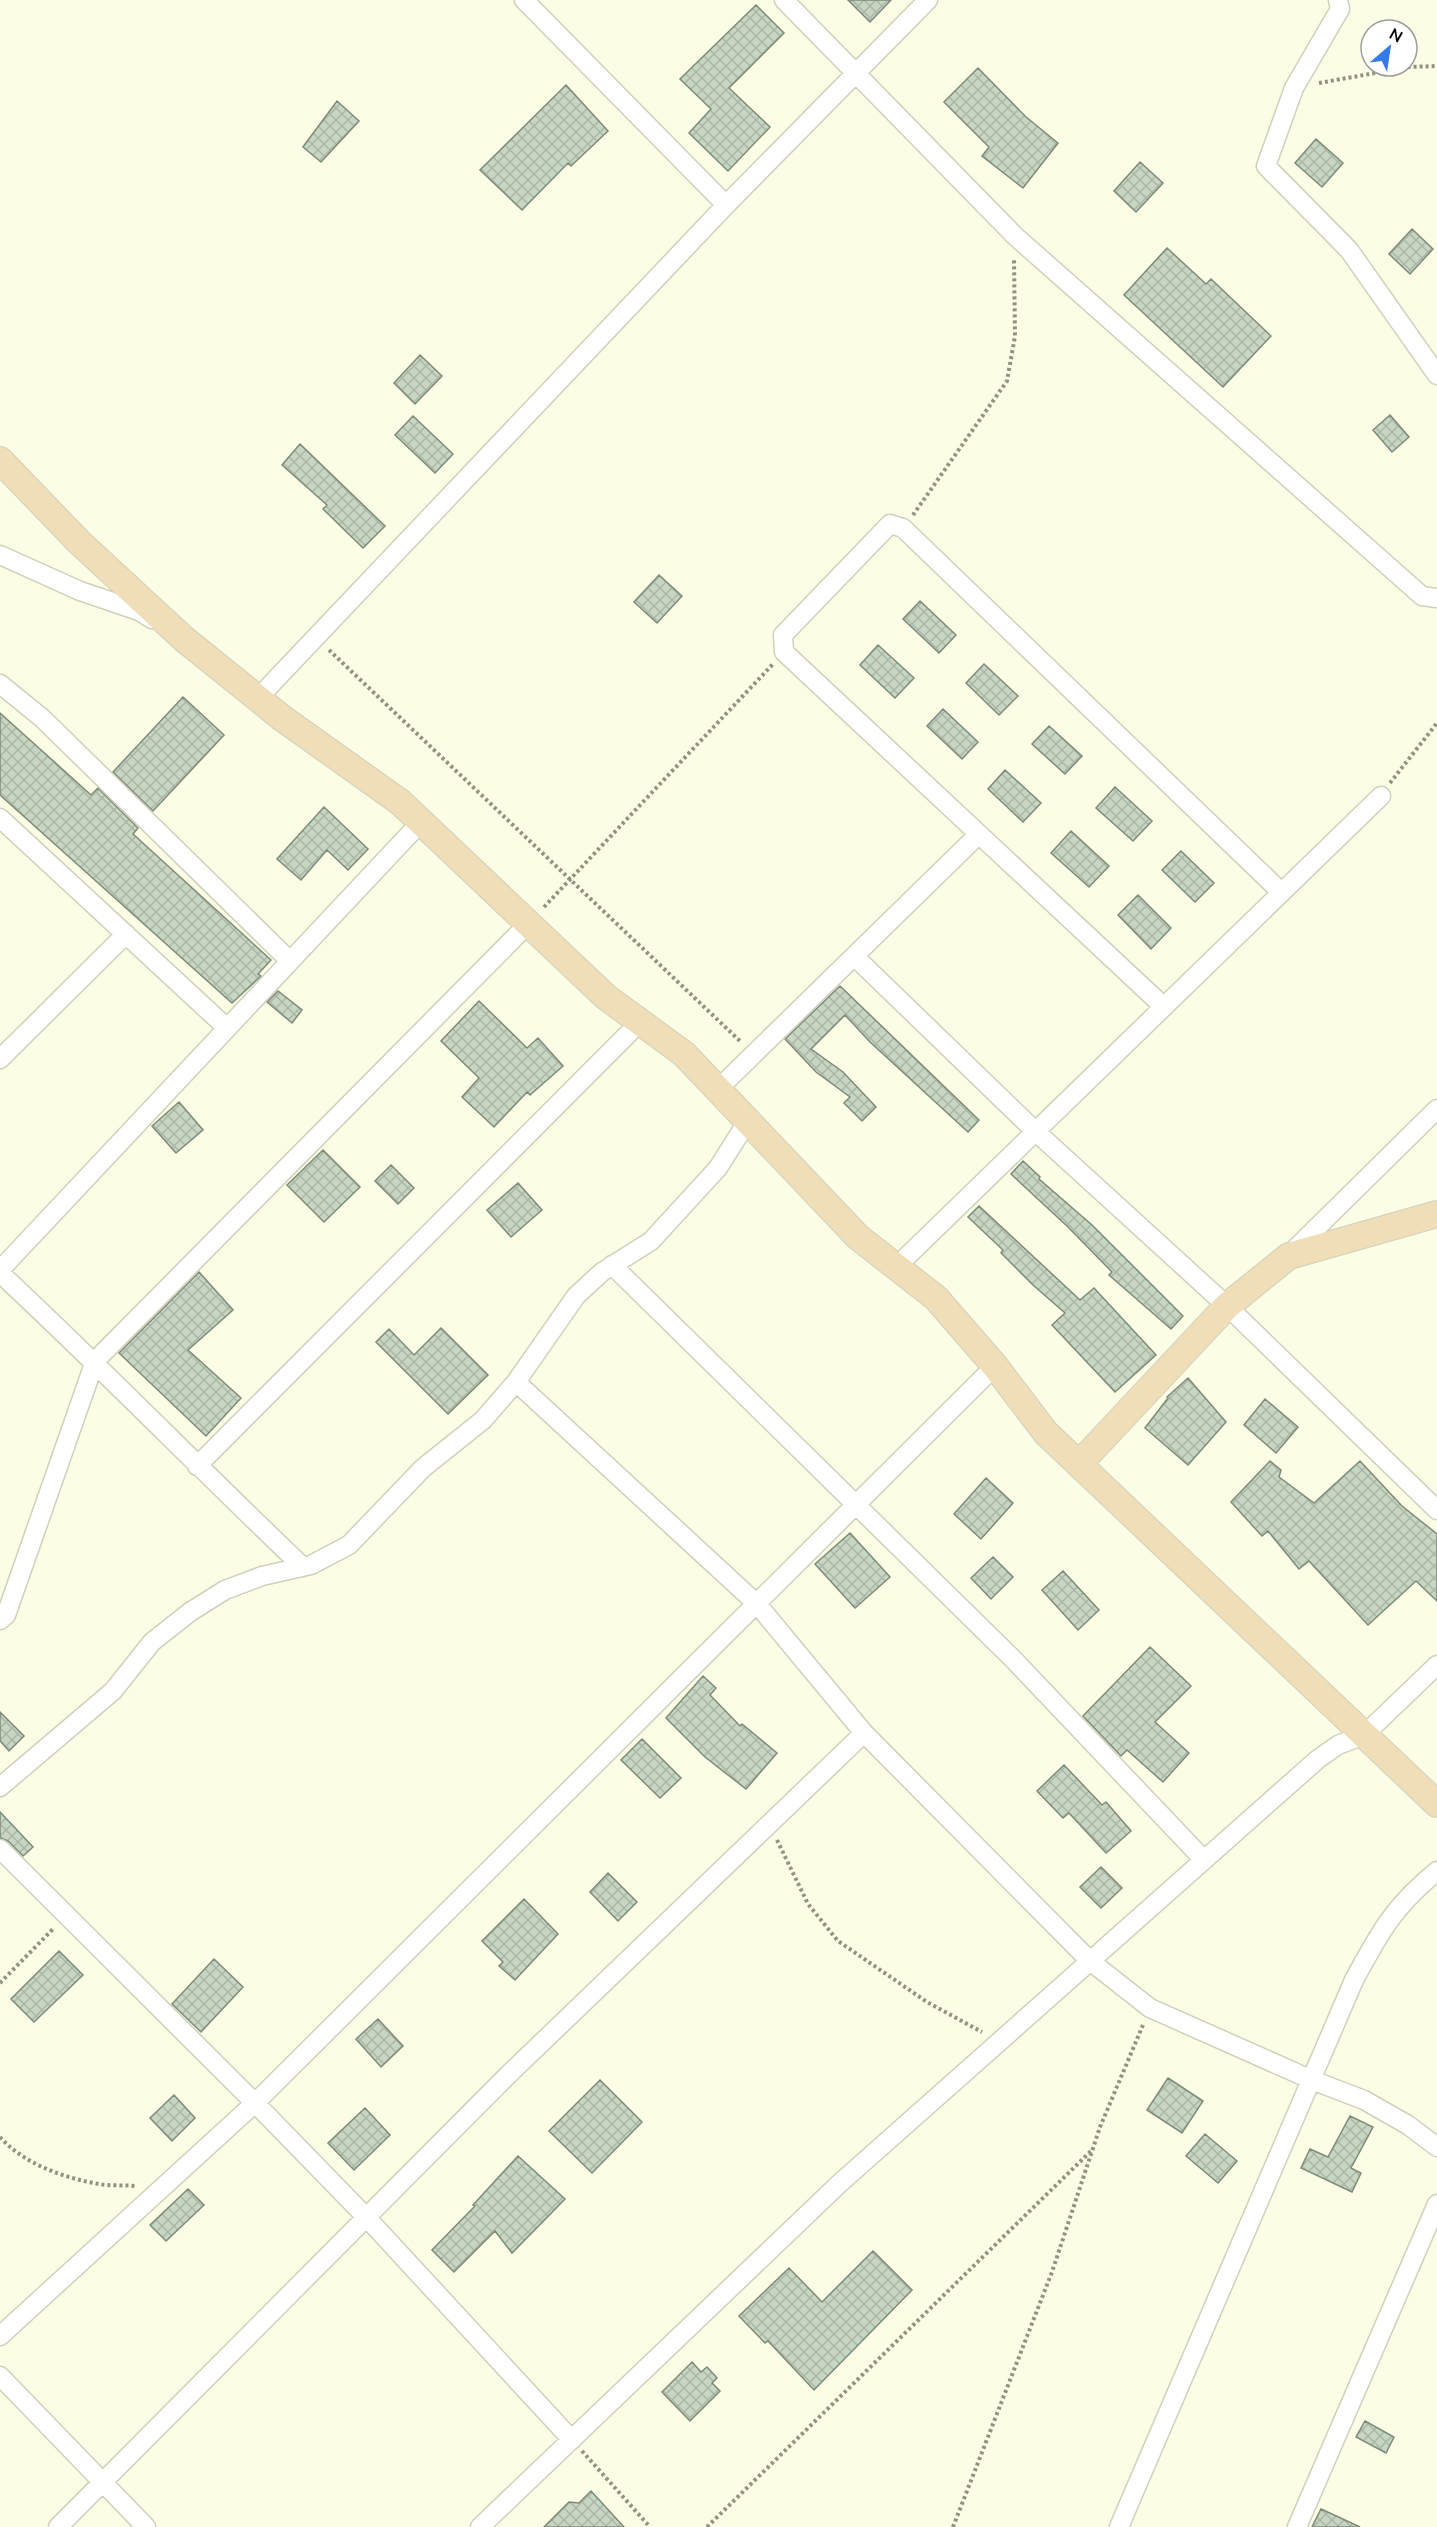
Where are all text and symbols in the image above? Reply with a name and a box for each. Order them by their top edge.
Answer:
north arrow [1359,18,1419,78]
text: N [1386,23,1406,47]

